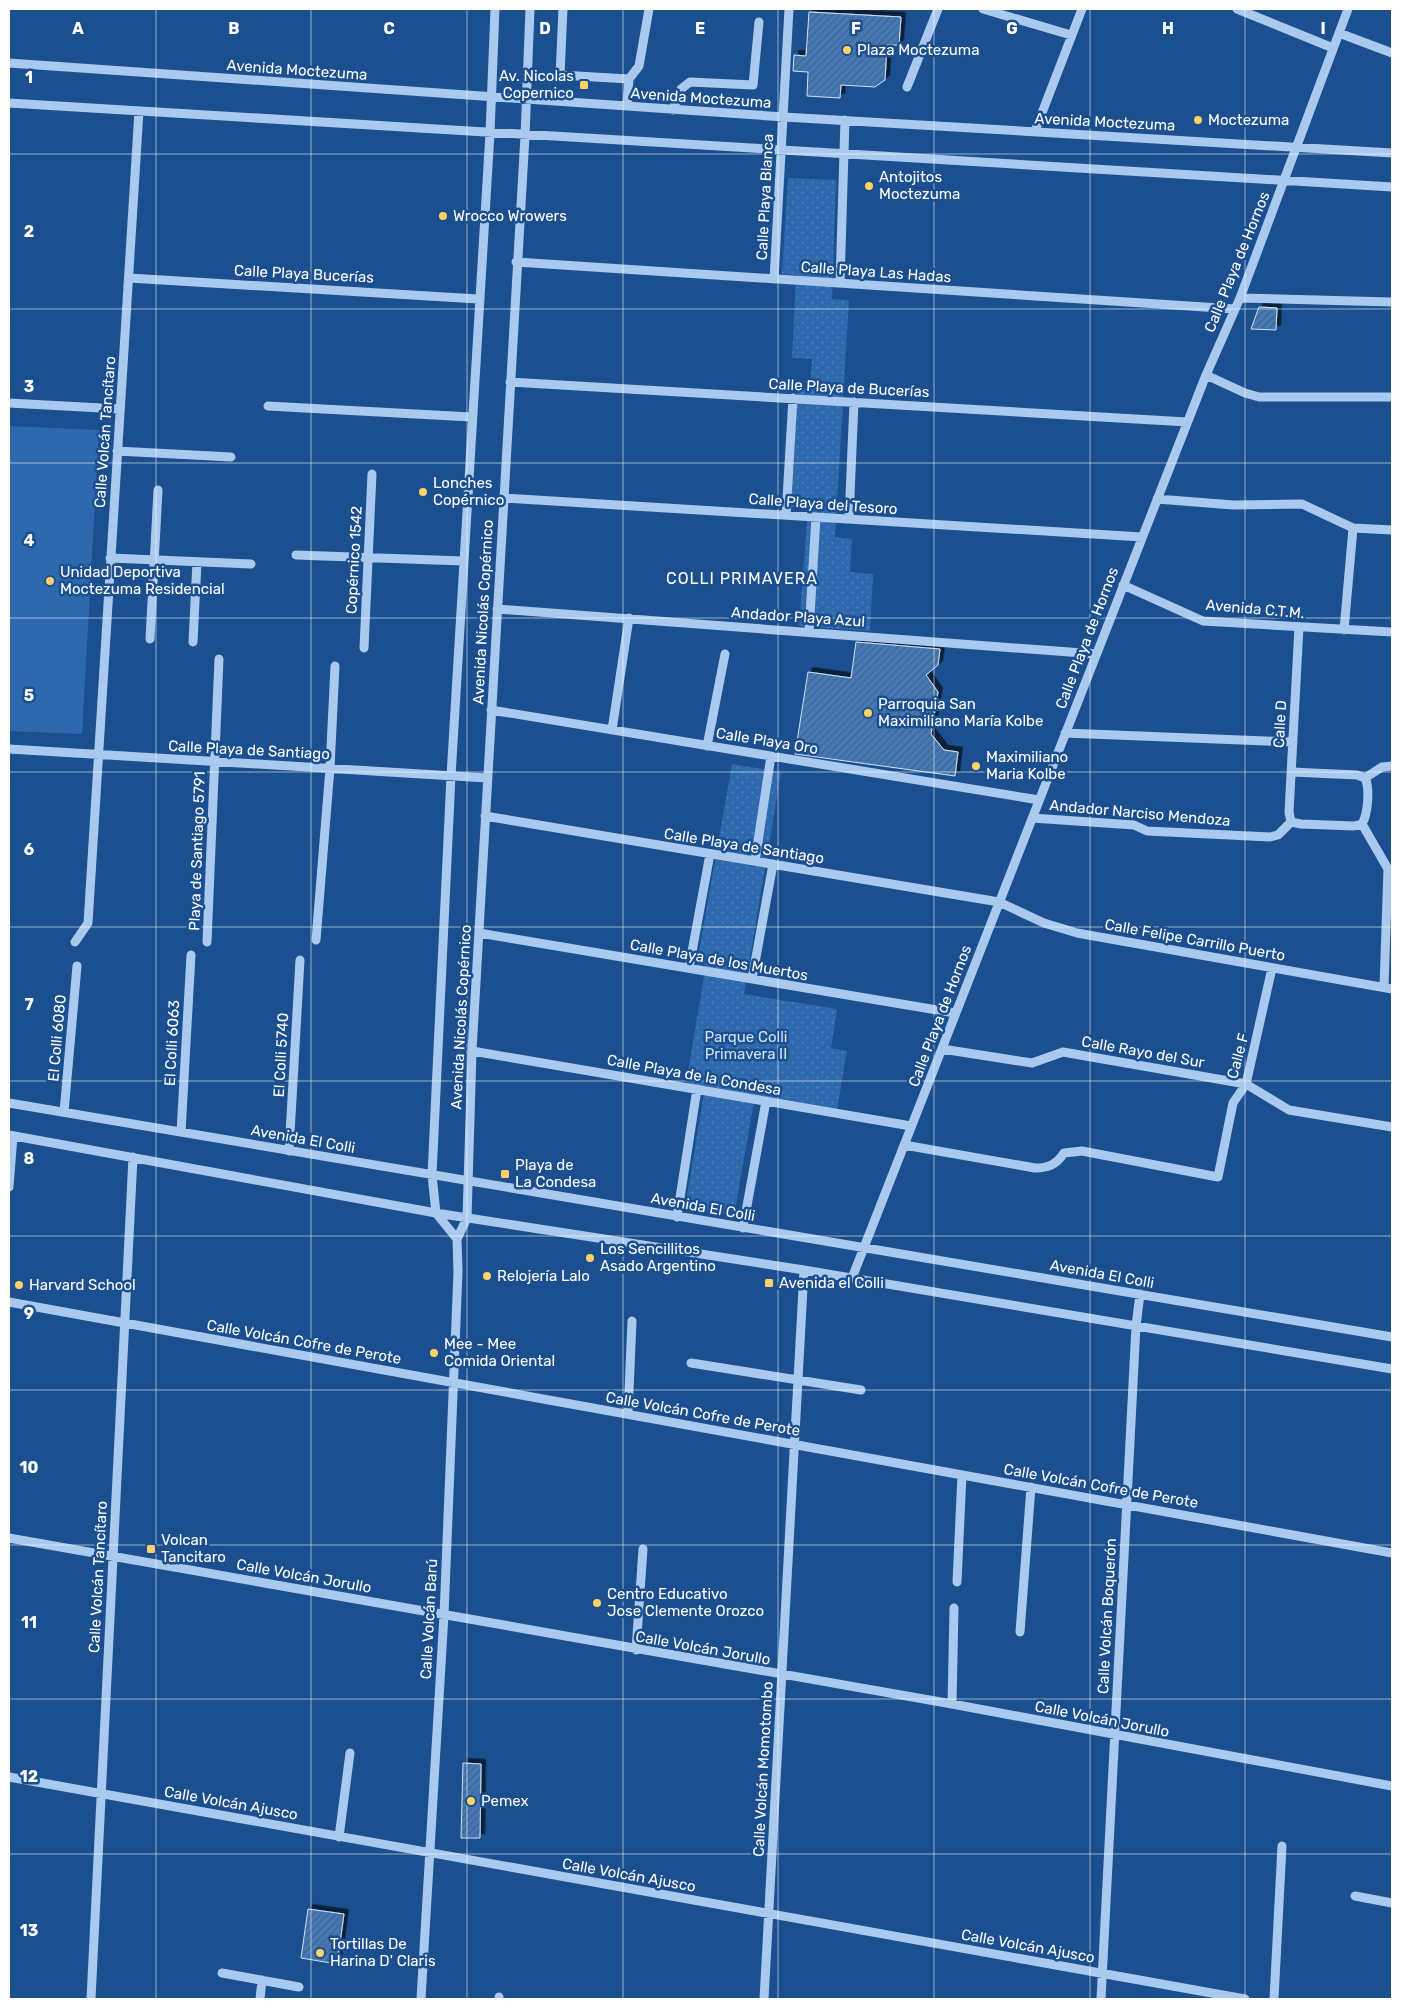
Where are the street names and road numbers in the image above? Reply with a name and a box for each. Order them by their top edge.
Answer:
street label: Avenida Moctezuma [226,56,368,84]
street label: Avenida Moctezuma [630,84,772,112]
street label: Avenida Moctezuma [1034,109,1176,135]
street label: Calle Playa Blanca [753,133,777,261]
street label: Calle Playa de Hornos [1200,189,1274,335]
street label: Calle Playa Las Hadas [800,258,952,286]
street label: Calle Playa Bucerías [234,261,375,287]
street label: Calle Volcán Tancítaro [91,355,119,509]
street label: Calle Playa de Bucerías [768,375,930,401]
street label: Calle Playa del Tesoro [748,490,898,518]
street label: Copérnico 1542 [342,505,366,615]
street label: Avenida Nicolás Copérnico [469,519,497,705]
street label: Calle Playa de Hornos [1052,564,1122,711]
street label: Avenida C.T.M. [1205,596,1305,622]
street label: Andador Playa Azul [730,603,866,631]
street label: Calle D [1270,700,1290,748]
street label: Calle Playa Oro [715,724,819,758]
street label: Calle Playa de Santiago [168,737,330,763]
street label: Playa de Santiago 5791 [185,771,209,931]
street label: Andador Narciso Mendoza [1049,796,1231,830]
street label: Calle Playa de Santiago [663,824,825,868]
street label: Calle Felipe Carrillo Puerto [1103,915,1287,965]
street label: Avenida Nicolás Copérnico [447,924,475,1110]
street label: Calle Playa de los Muertos [628,935,810,985]
street label: Calle Playa de Hornos [905,942,975,1089]
street label: El Colli 6080 [44,994,70,1082]
street label: El Colli 6063 [161,999,183,1087]
street label: El Colli 5740 [270,1012,292,1098]
street label: Calle F [1223,1031,1253,1081]
street label: Calle Rayo del Sur [1080,1032,1206,1072]
street label: Calle Playa de la Condesa [606,1051,782,1099]
street label: Avenida El Colli [249,1121,357,1157]
street label: Avenida El Colli [649,1189,757,1225]
street label: Avenida El Colli [1048,1256,1156,1292]
street label: Calle Volcán Cofre de Perote [205,1316,403,1368]
street label: Calle Volcán Cofre de Perote [604,1388,802,1440]
street label: Calle Volcán Cofre de Perote [1002,1460,1200,1512]
street label: Calle Volcán Tancítaro [85,1500,111,1654]
street label: Calle Volcán Boquerón [1094,1538,1120,1694]
street label: Calle Volcán Jorullo [235,1555,373,1597]
street label: Calle Volcán Barú [417,1558,441,1680]
street label: Calle Volcán Jorullo [634,1627,772,1669]
street label: Calle Volcán Momotombo [749,1681,777,1857]
street label: Calle Volcán Jorullo [1033,1697,1171,1741]
street label: Calle Volcán Ajusco [163,1782,299,1824]
street label: Calle Volcán Ajusco [561,1854,697,1896]
street label: Calle Volcán Ajusco [960,1925,1096,1967]

